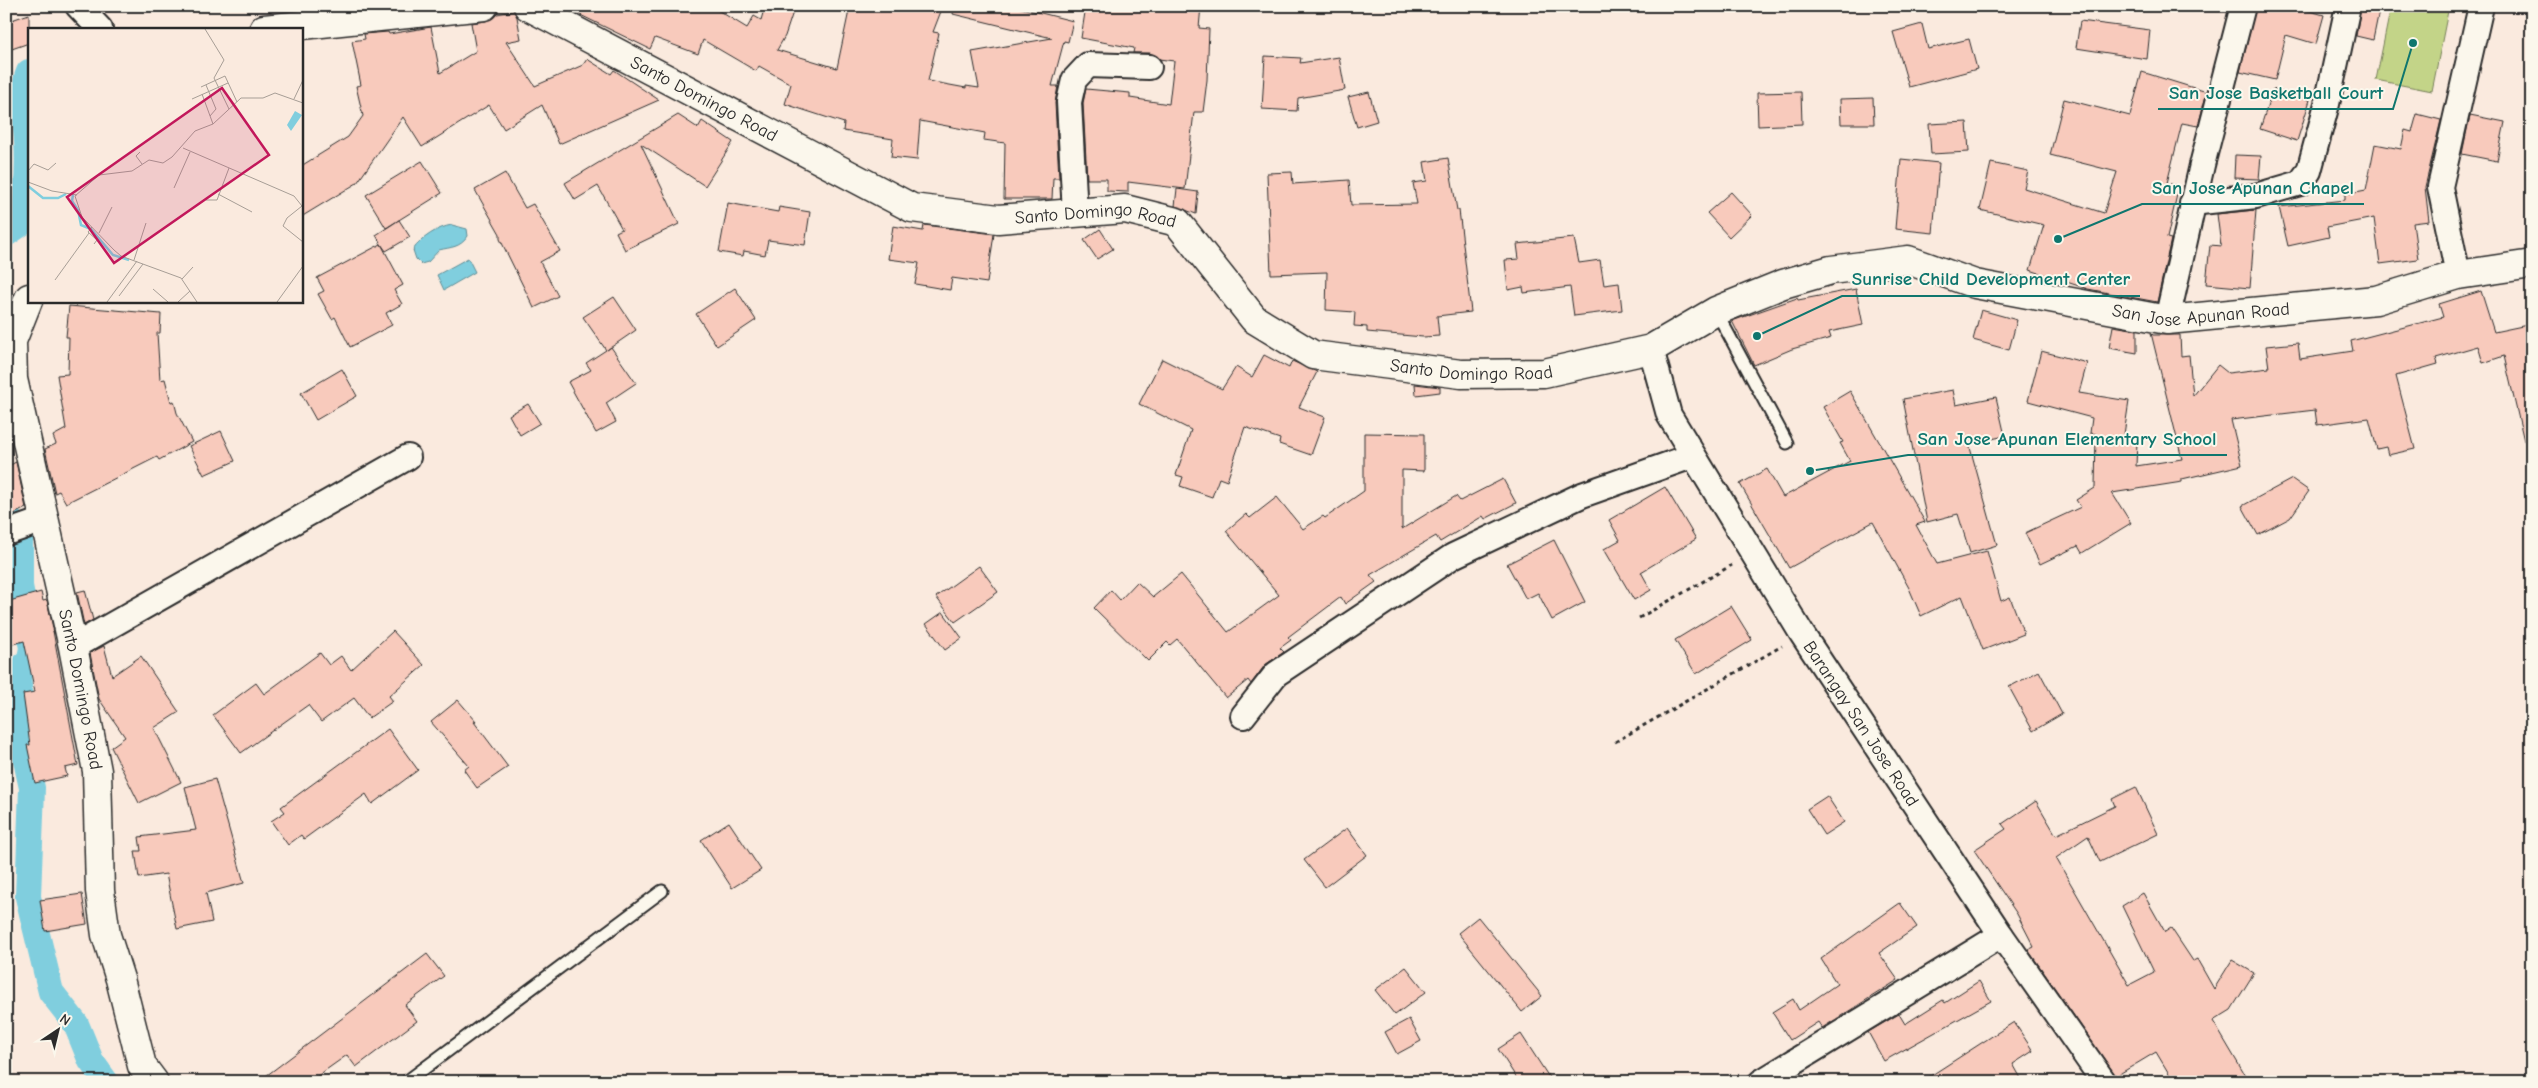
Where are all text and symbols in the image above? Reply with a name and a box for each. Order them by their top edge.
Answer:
inset map [28,28,302,302]
street label: Santo Domingo Road [627,51,781,146]
callout: San Jose Basketball Court [2158,75,2393,109]
text: San Jose Basketball Court [2169,82,2384,104]
callout: San Jose Apunan Chapel [2142,170,2364,204]
text: San Jose Apunan Chapel [2152,177,2354,199]
street label: Santo Domingo Road [1014,198,1179,232]
callout: Sunrise Child Development Center [1842,262,2140,296]
text: Sunrise Child Development Center [1852,268,2130,290]
street label: San Jose Apunan Road [2111,298,2291,331]
street label: Santo Domingo Road [1389,354,1555,385]
callout: San Jose Apunan Elementary School [1908,421,2227,455]
text: San Jose Apunan Elementary School [1917,428,2217,450]
street label: Santo Domingo Road [54,607,107,771]
street label: Barangay San Jose Road [1799,637,1923,810]
north arrow [32,1006,82,1056]
text: N [57,1010,74,1029]

